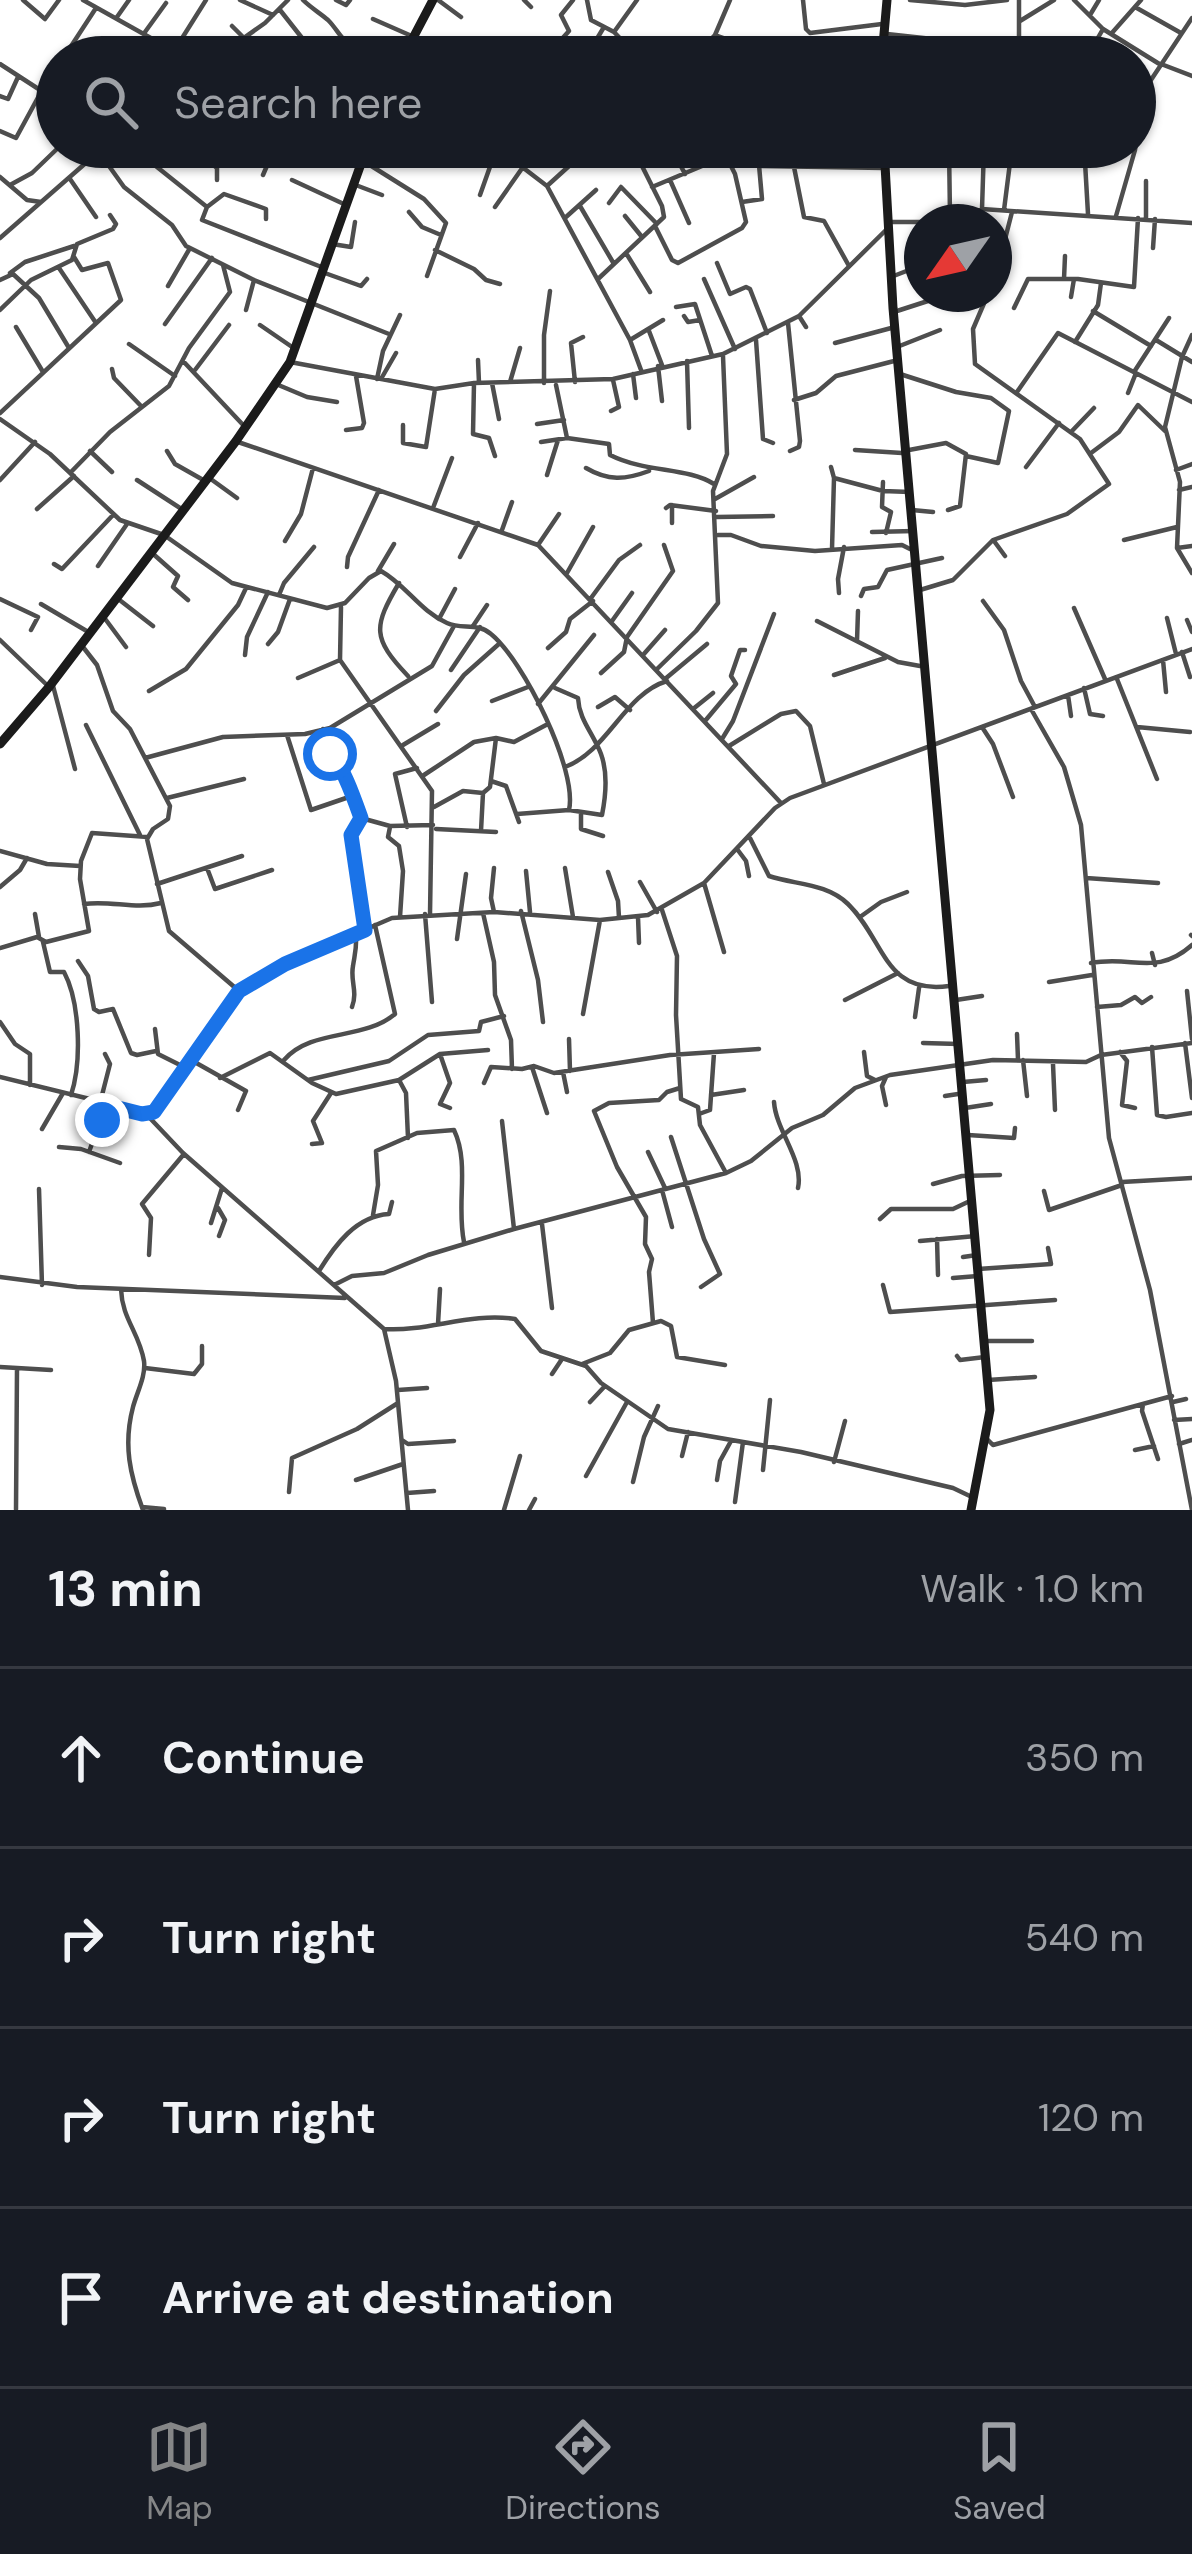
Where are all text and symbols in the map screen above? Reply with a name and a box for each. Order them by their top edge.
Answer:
search box [36,36,1156,168]
icon: search [78,69,144,135]
text: Search here [174,73,422,132]
north arrow [904,204,1012,312]
route start [303,727,357,781]
route end [75,1093,129,1147]
text: 13 min [48,1555,203,1622]
text: Walk · 1.0 km [920,1563,1144,1614]
icon: ahead [48,1725,114,1791]
text: Continue [162,1728,365,1787]
text: 350 m [1025,1732,1144,1783]
icon: right [48,1905,114,1971]
text: Turn right [162,1908,376,1967]
text: 540 m [1025,1912,1144,1963]
icon: right [48,2085,114,2151]
text: Turn right [162,2088,376,2147]
text: 120 m [1038,2092,1144,2143]
icon: arrive [48,2265,114,2331]
text: Arrive at destination [162,2268,614,2327]
tab: Map [146,2414,213,2529]
tab: Directions [505,2414,661,2529]
tab: Saved [953,2414,1046,2529]

